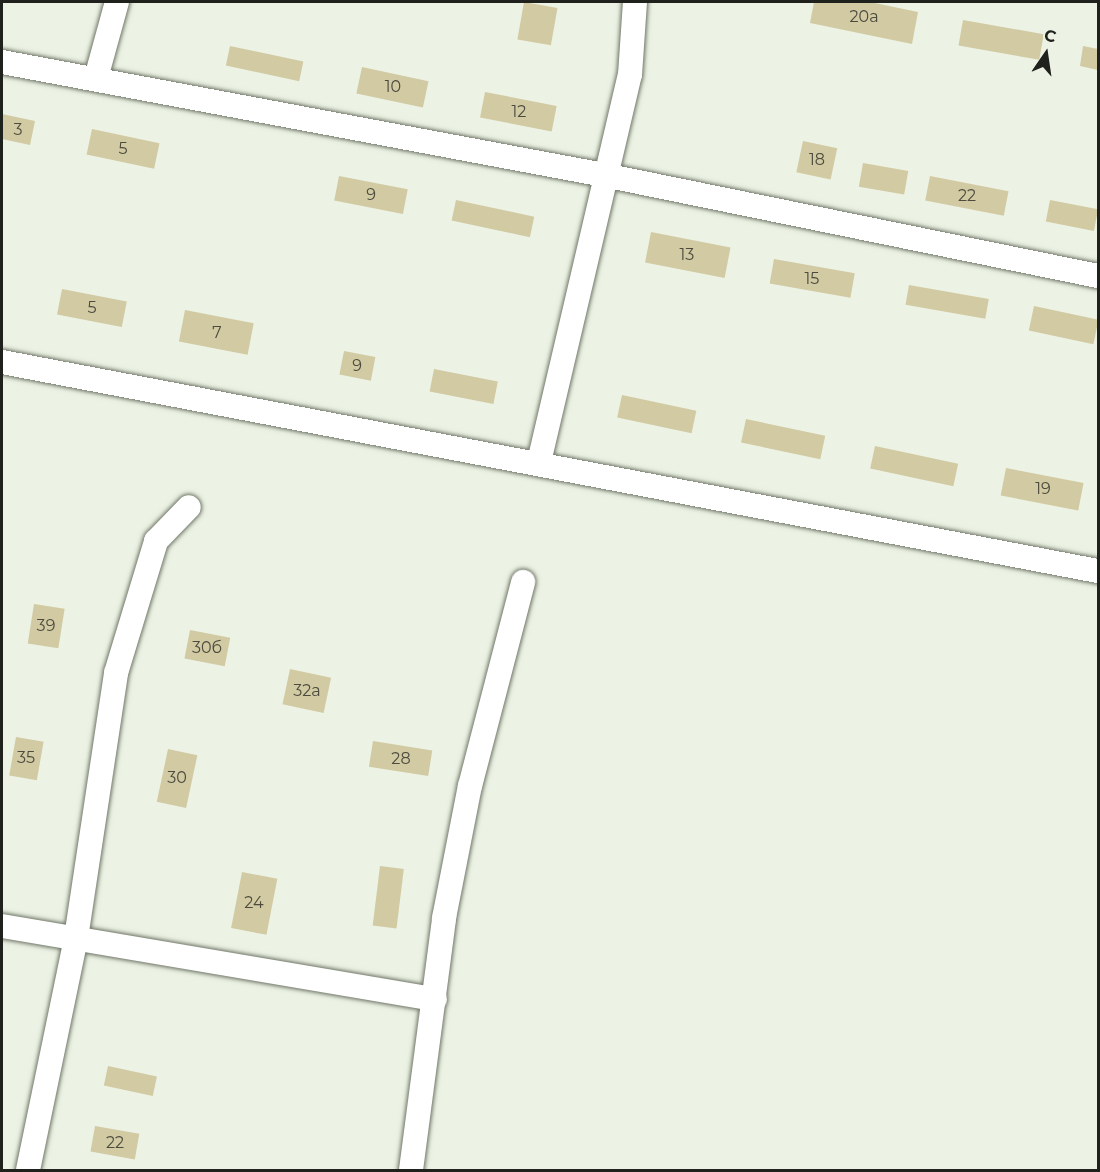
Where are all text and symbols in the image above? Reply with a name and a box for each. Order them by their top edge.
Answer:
house number: 20а [850,7,878,27]
north arrow [1016,24,1076,84]
text: С [1042,25,1058,47]
house number: 10 [385,77,401,97]
house number: 12 [512,102,526,122]
house number: 3 [13,120,23,140]
house number: 5 [118,139,128,159]
house number: 18 [809,150,825,170]
house number: 9 [366,185,376,205]
house number: 22 [958,186,976,206]
house number: 13 [680,245,694,265]
house number: 15 [805,269,819,289]
house number: 5 [87,298,97,318]
house number: 7 [212,323,222,343]
house number: 9 [352,356,362,376]
house number: 19 [1035,479,1051,499]
house number: 39 [37,616,55,636]
house number: 30б [192,638,222,658]
house number: 32а [293,681,321,701]
house number: 35 [17,748,35,768]
house number: 28 [391,749,411,769]
house number: 30 [167,768,187,788]
house number: 24 [244,893,264,913]
house number: 22 [106,1133,124,1153]

